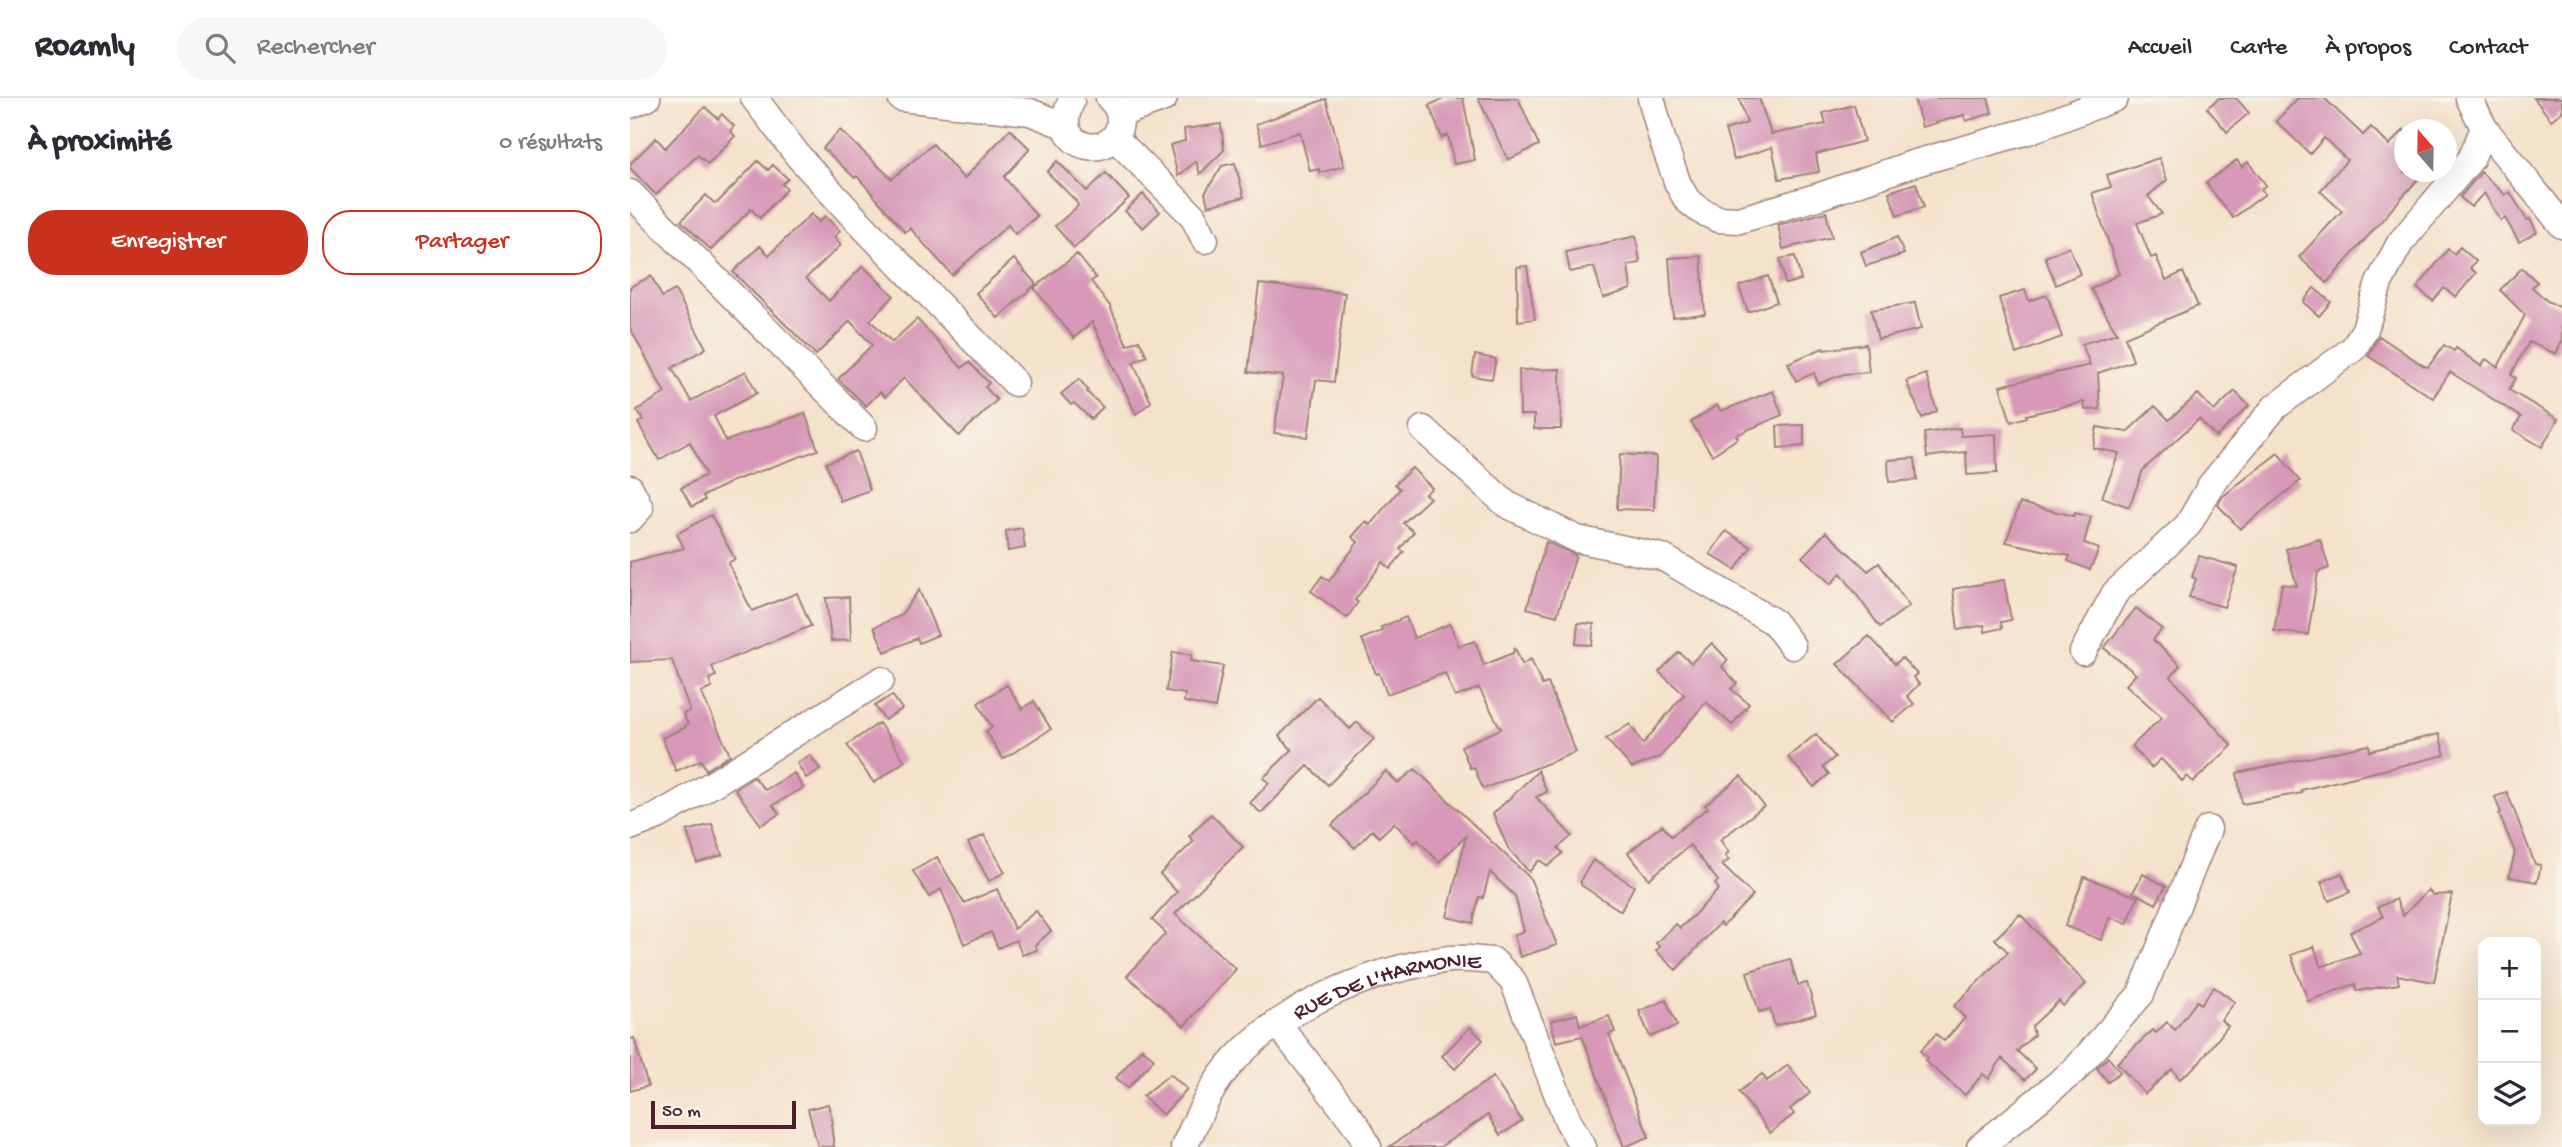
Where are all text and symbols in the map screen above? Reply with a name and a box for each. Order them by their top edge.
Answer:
search box [177,17,667,80]
text: Roamly [35,29,135,67]
icon: search [201,29,239,67]
text: Rechercher [257,33,375,64]
text: Accueil [2128,34,2192,63]
text: Carte [2230,34,2287,63]
text: À propos [2325,34,2411,63]
text: Contact [2449,34,2527,63]
north arrow [2394,119,2457,182]
text: À proximité [28,126,172,161]
text: 0 résultats [499,130,602,157]
button: Enregistrer [28,210,308,275]
button: Partager [322,210,602,275]
map controls [2478,937,2541,1126]
button: + [2478,937,2541,1000]
street label: RUE DE L'HARMONIE [1289,949,1484,1027]
button: − [2478,1000,2541,1063]
button: layers [2478,1063,2541,1126]
scale bar [651,1098,796,1130]
text: 50 m [662,1101,701,1124]

